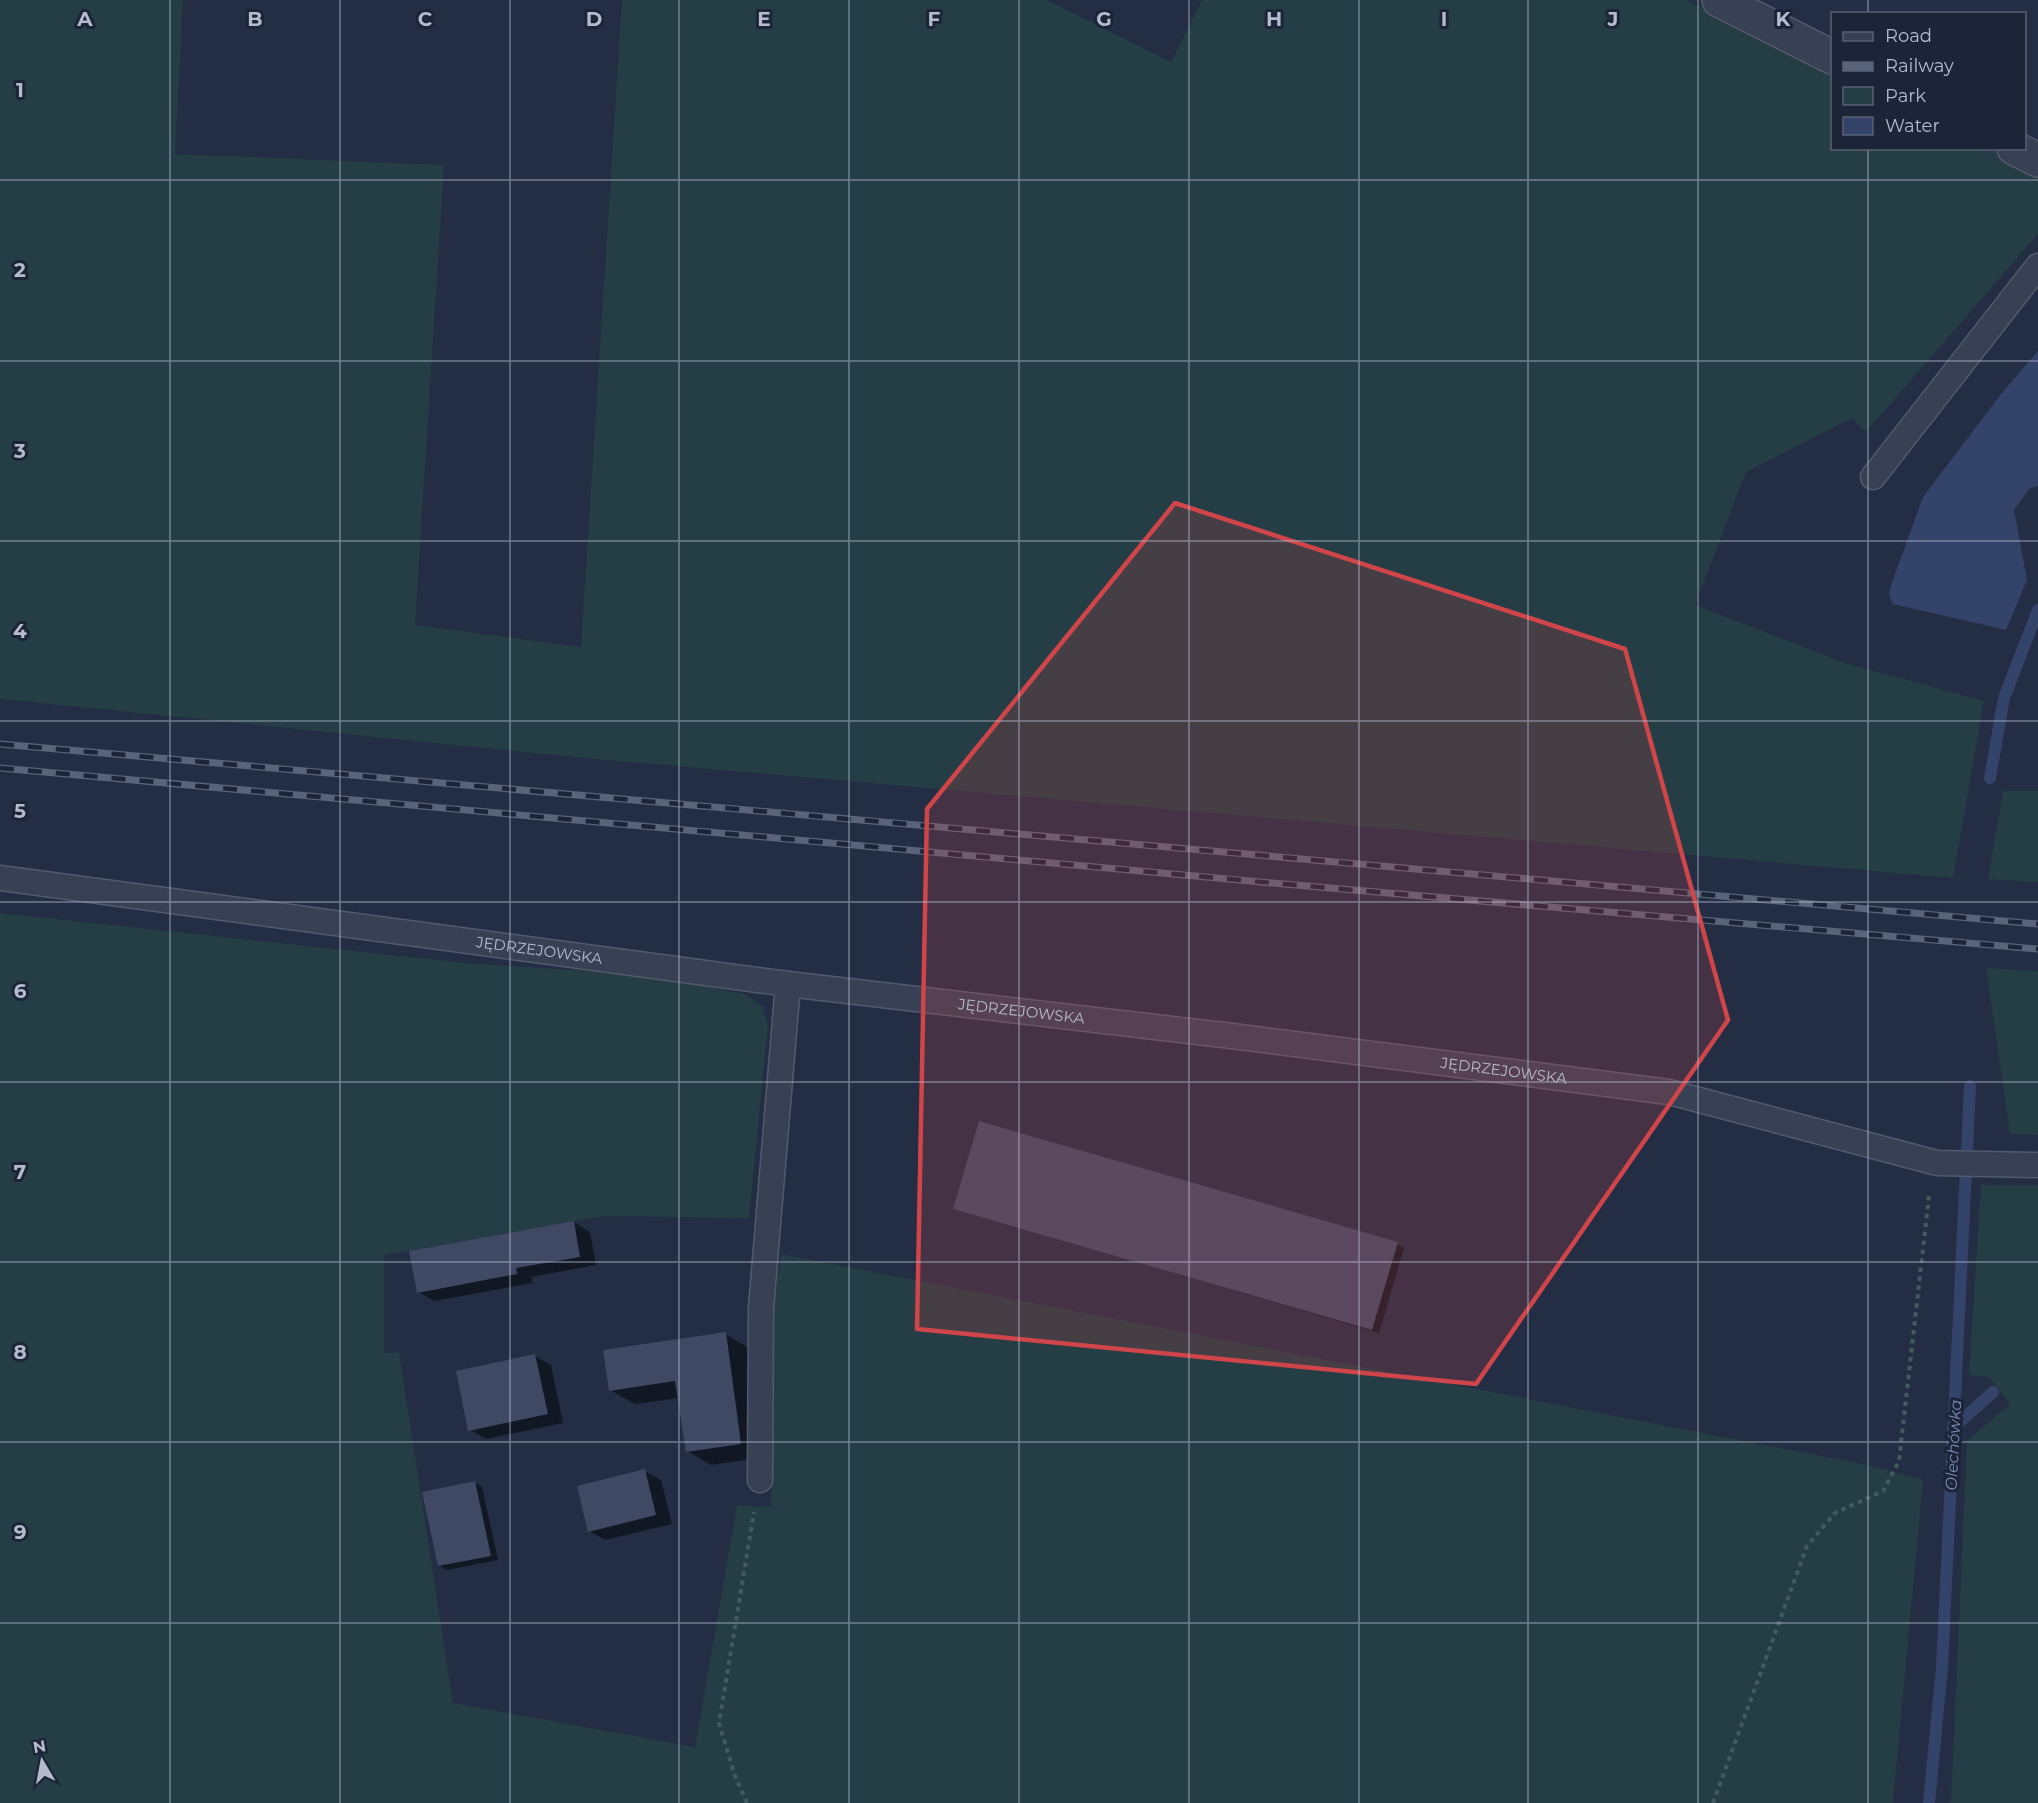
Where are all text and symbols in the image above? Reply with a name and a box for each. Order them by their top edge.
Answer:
text: A [76,7,93,31]
text: B [247,7,263,31]
text: C [418,7,433,31]
text: D [586,7,602,31]
text: E [757,7,771,31]
text: F [928,7,941,31]
text: G [1096,7,1112,31]
text: H [1266,7,1282,31]
text: I [1441,7,1447,31]
text: J [1607,7,1618,31]
text: K [1776,7,1792,31]
legend [1831,12,2026,150]
text: Road [1885,25,1932,47]
text: Railway [1885,55,1954,77]
text: 1 [16,78,24,102]
text: Park [1885,85,1926,107]
text: Water [1885,115,1940,137]
text: 2 [14,258,26,282]
text: 3 [13,439,26,463]
text: 4 [13,619,27,643]
text: 5 [14,799,26,823]
street label: JĘDRZEJOWSKA [474,932,604,968]
text: 6 [14,979,27,1003]
street label: JĘDRZEJOWSKA [956,994,1086,1028]
street label: JĘDRZEJOWSKA [1438,1053,1568,1088]
text: 7 [14,1160,26,1184]
text: 8 [13,1340,27,1364]
water label: Olechówka [1942,1399,1965,1491]
text: 9 [14,1520,26,1544]
north arrow [12,1731,72,1791]
text: N [31,1736,48,1757]

